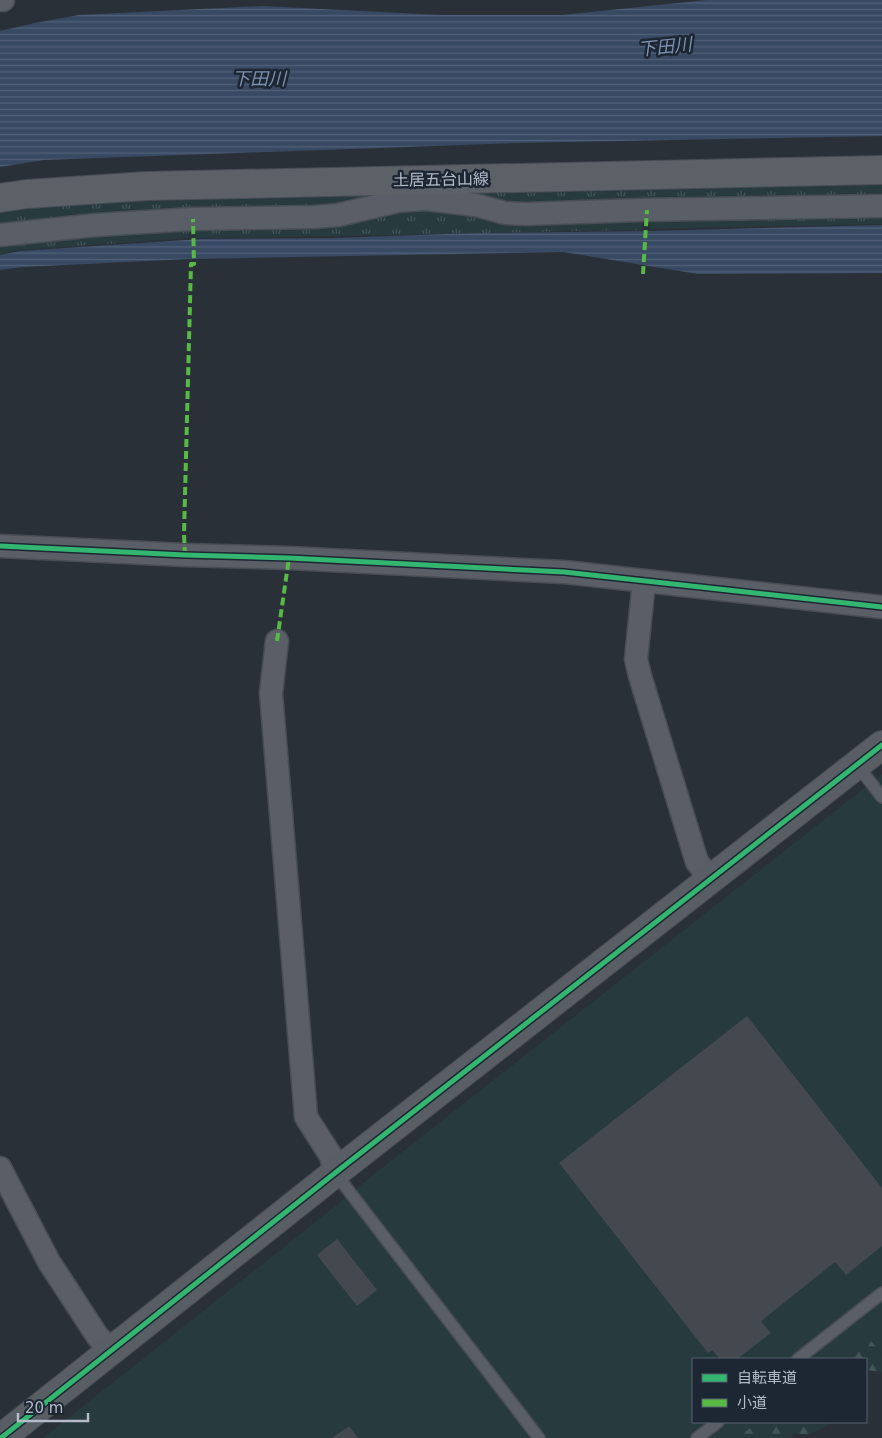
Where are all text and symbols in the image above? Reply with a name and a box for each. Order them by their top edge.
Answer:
water label: 下田川 [637,33,695,60]
water label: 下田川 [232,68,288,89]
street label: 土居五台山線 [393,169,489,190]
legend [692,1358,867,1423]
text: 自転車道 [737,1369,797,1387]
scale bar [18,1390,88,1422]
text: 小道 [737,1394,767,1412]
text: 20 m [25,1399,63,1417]

